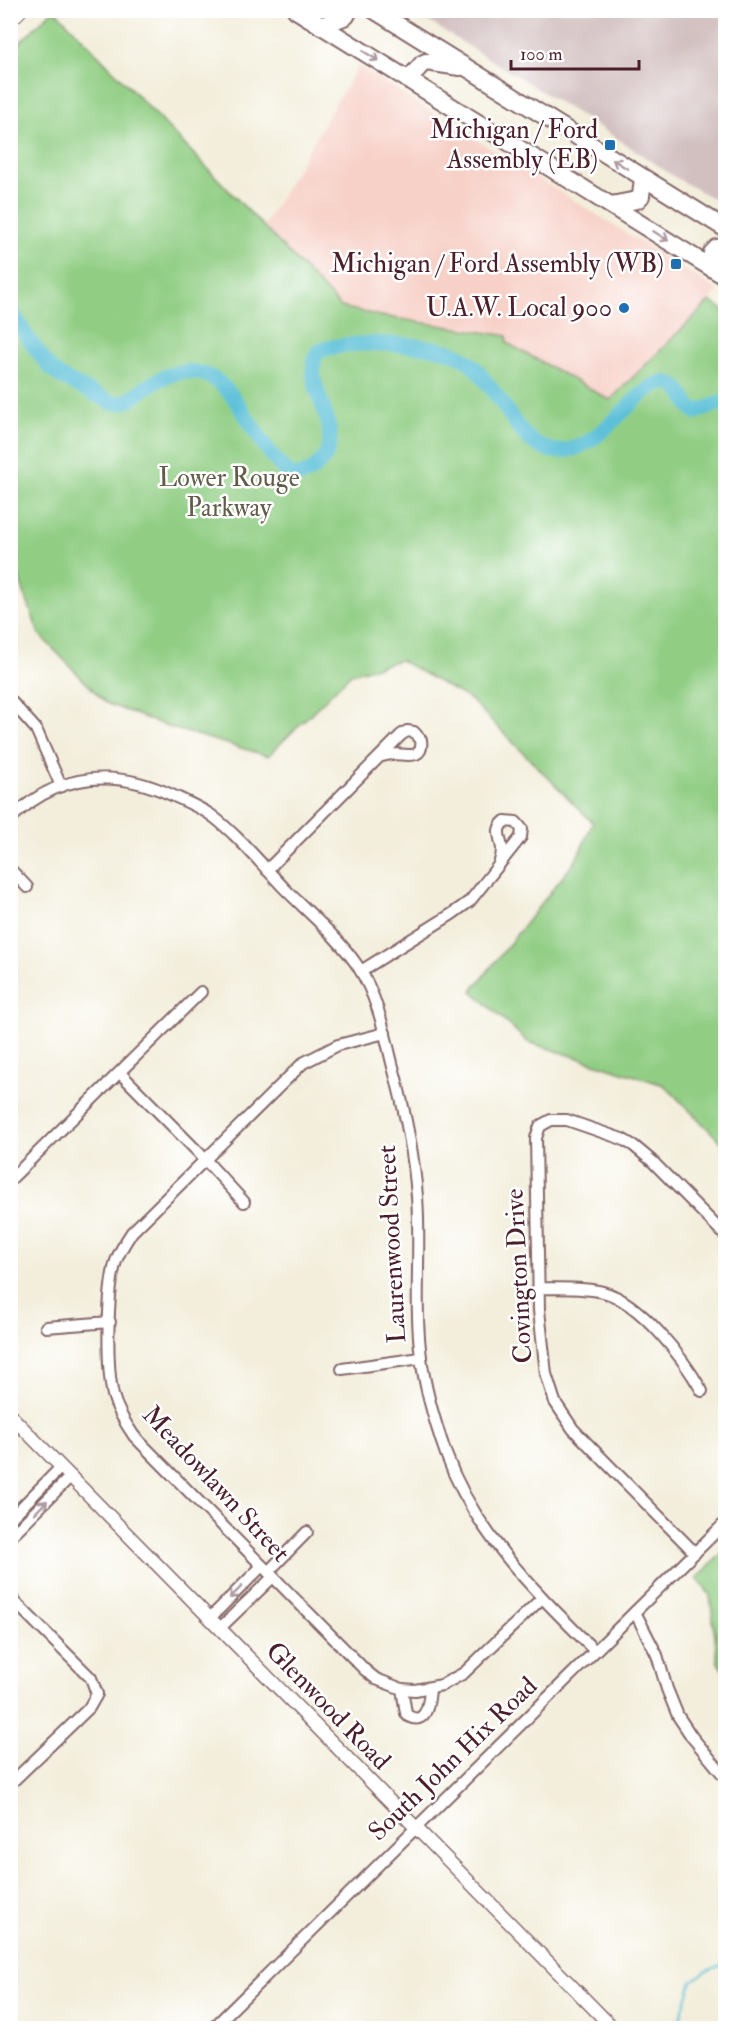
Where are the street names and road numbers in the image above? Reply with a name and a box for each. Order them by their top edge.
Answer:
street label: Laurenwood Street [371,1144,413,1344]
street label: Covington Drive [498,1188,540,1364]
street label: Meadowlawn Street [135,1399,297,1569]
street label: Glenwood Road [259,1635,397,1777]
street label: South John Hix Road [362,1670,544,1848]

